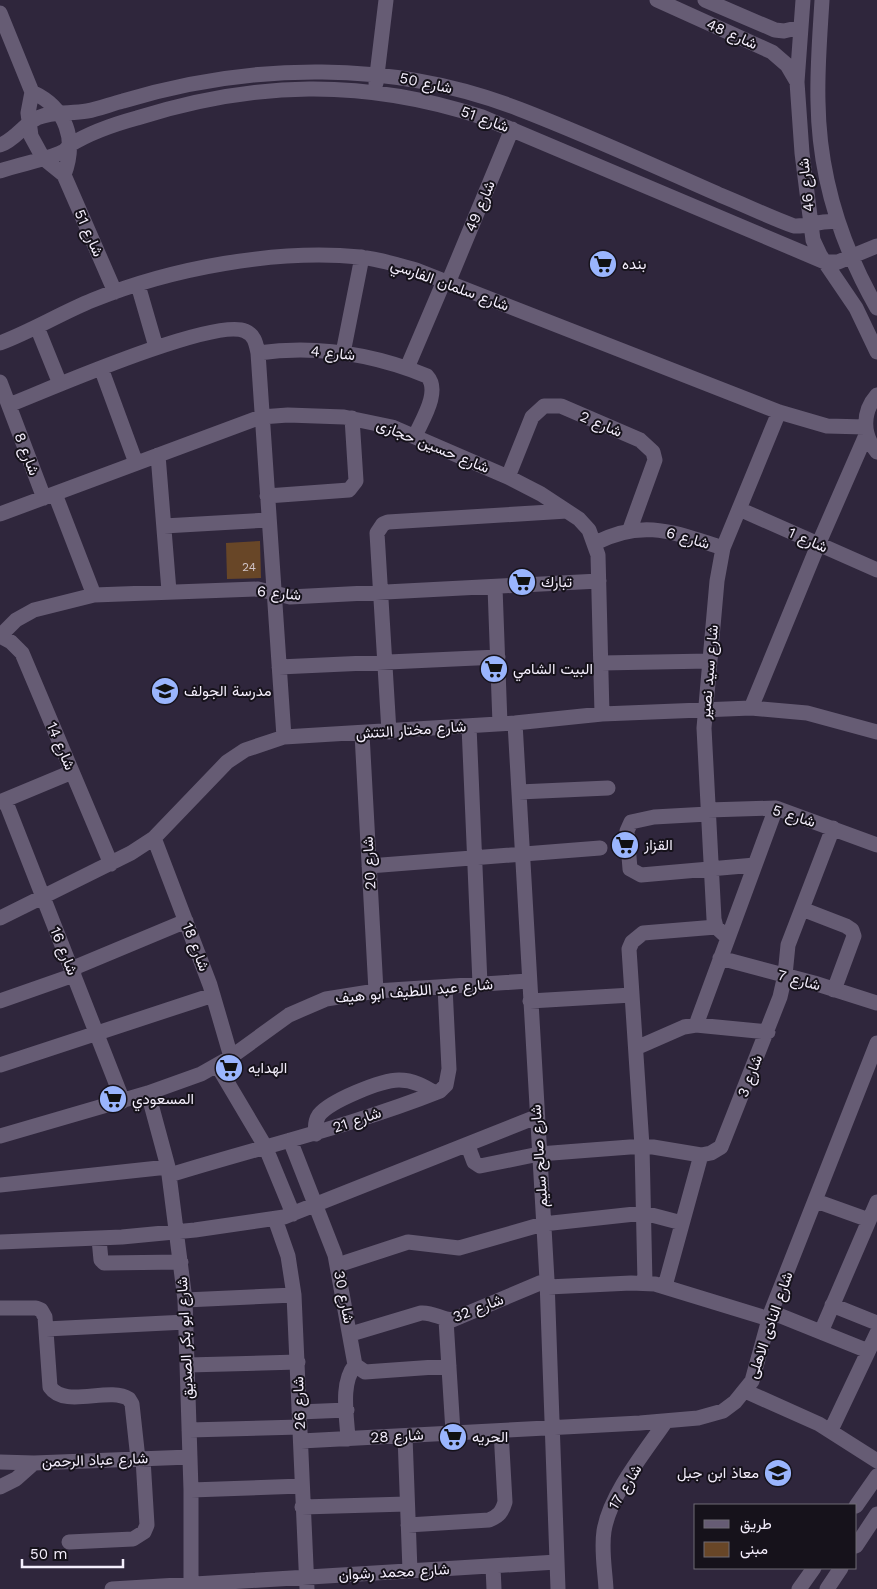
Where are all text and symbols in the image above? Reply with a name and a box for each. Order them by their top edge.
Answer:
street label: شارع 48 [703,15,760,55]
street label: شارع 50 [398,69,454,99]
street label: شارع 51 [458,102,512,138]
street label: شارع 46 [794,157,820,213]
street label: شارع 49 [461,178,501,235]
street label: شارع 51 [69,207,107,260]
supermarket icon: بنده [588,249,618,279]
street label: شارع سلمان الفارسي [387,255,512,319]
place label: بنده [622,255,646,273]
street label: شارع 4 [310,342,356,366]
street label: شارع 2 [576,407,625,443]
street label: شارع حسين حجازى [373,415,492,479]
street label: شارع 8 [9,430,43,479]
street label: شارع 6 [664,523,712,555]
street label: شارع 1 [785,523,831,558]
house number: 24 [242,560,256,574]
supermarket icon: تبارك [507,567,537,597]
place label: تبارك [541,573,572,591]
street label: شارع 6 [256,582,302,606]
street label: شارع سيد نصير [696,624,724,721]
supermarket icon: البيت الشامي [479,654,509,684]
place label: البيت الشامي [513,660,593,682]
school or university icon: مدرسة الجولف [150,676,180,706]
place label: مدرسة الجولف [184,682,272,700]
street label: شارع مختار التتش [355,717,467,745]
street label: شارع 14 [41,719,79,774]
street label: شارع 5 [770,801,818,833]
supermarket icon: القزاز [610,830,640,860]
street label: شارع 20 [359,836,381,890]
place label: القزاز [643,836,673,854]
street label: شارع 18 [177,920,213,975]
street label: شارع 16 [44,924,82,979]
street label: شارع 7 [775,966,823,996]
street label: شارع عبد اللطيف ابو هيف [334,975,494,1009]
street label: شارع 3 [734,1052,768,1101]
supermarket icon: الهدايه [214,1053,244,1083]
place label: الهدايه [248,1059,287,1077]
supermarket icon: المسعودي [98,1084,128,1114]
place label: المسعودي [132,1090,194,1112]
street label: شارع 21 [330,1103,384,1139]
street label: شارع صالح سليم [526,1104,554,1208]
street label: شارع 30 [328,1269,358,1325]
street label: شارع النادى الاهلى [743,1269,799,1381]
street label: شارع ابو بكر الصديق [173,1276,199,1400]
street label: شارع 32 [450,1290,507,1328]
street label: شارع 26 [289,1376,311,1430]
supermarket icon: الحريه [438,1422,468,1452]
street label: شارع 28 [370,1426,424,1448]
place label: الحريه [472,1428,508,1446]
street label: شارع عباد الرحمن [42,1449,149,1473]
school or university icon: معاذ ابن جبل [763,1458,793,1488]
street label: شارع 17 [605,1461,647,1514]
place label: معاذ ابن جبل [677,1464,759,1483]
legend [694,1504,857,1569]
text: طريق [740,1515,772,1534]
scale bar [22,1536,124,1568]
text: مبنى [740,1540,768,1559]
text: 50 m [30,1545,67,1563]
street label: شارع محمد رشوان [338,1560,450,1586]

